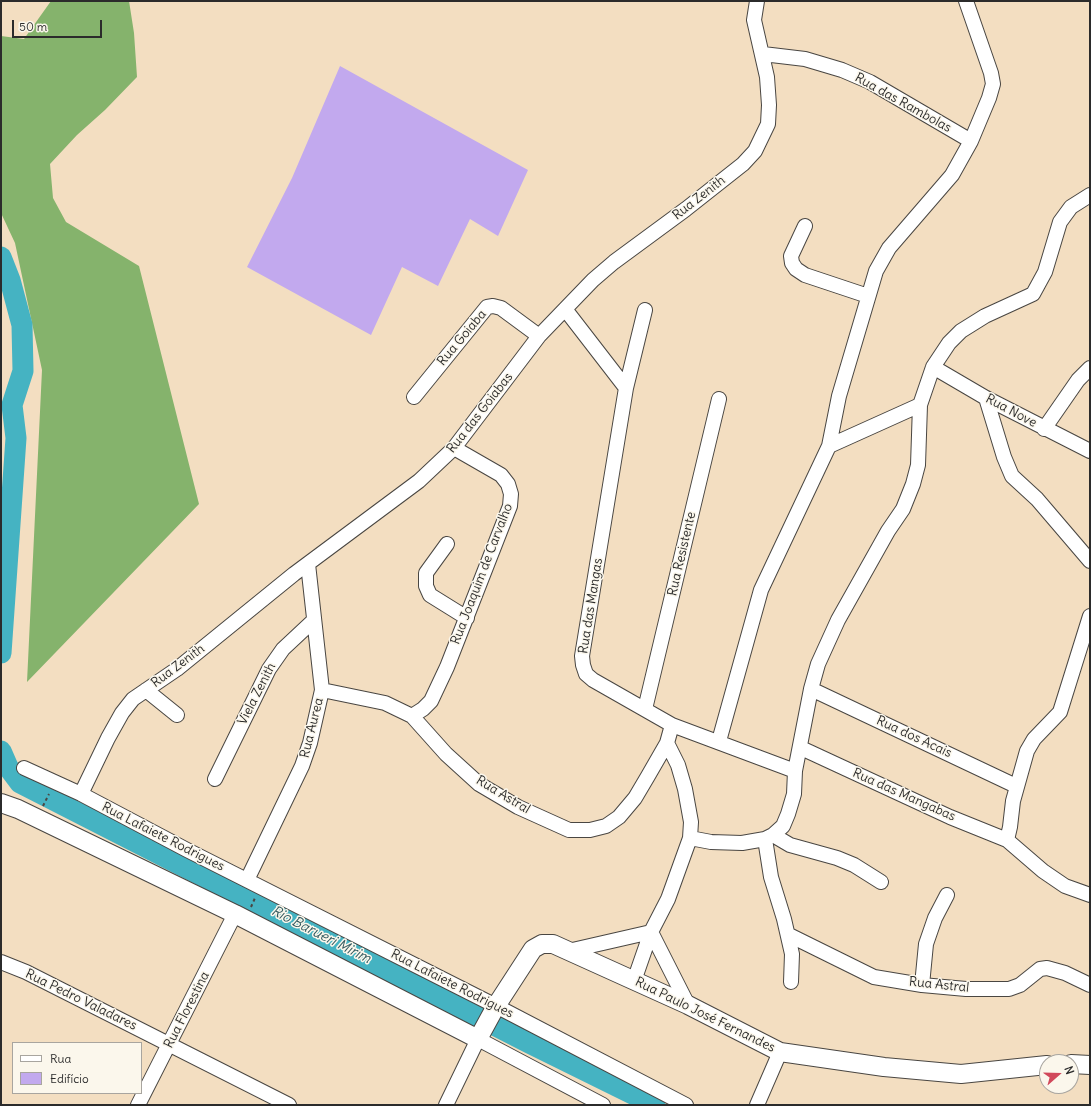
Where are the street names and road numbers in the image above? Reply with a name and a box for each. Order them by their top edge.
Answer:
street label: Rua das Rambolas [852,70,954,136]
street label: Rua Zenith [670,173,728,223]
street label: Rua Goiaba [434,307,490,369]
street label: Rua das Goiabas [444,370,516,456]
street label: Rua Nove [983,391,1039,431]
street label: Rua Joaquim de Carvalho [448,501,516,647]
street label: Rua Resistente [665,510,699,598]
street label: Rua das Mangas [576,557,606,655]
street label: Rua Zenith [148,641,208,691]
street label: Viela Zenith [235,660,279,728]
street label: Rua Aurea [297,696,327,760]
street label: Rua dos Acais [874,713,954,761]
street label: Rua das Mangabas [850,765,958,825]
street label: Rua Astral [473,773,533,817]
street label: Rua Lafaiete Rodrigues [99,799,227,875]
street label: Rua Lafaiete Rodrigues [388,946,516,1022]
street label: Rua Pedro Valadares [23,966,139,1034]
street label: Rua Florestina [161,969,213,1051]
street label: Rua Paulo José Fernandes [632,974,778,1056]
street label: Rua Astral [908,974,970,996]

